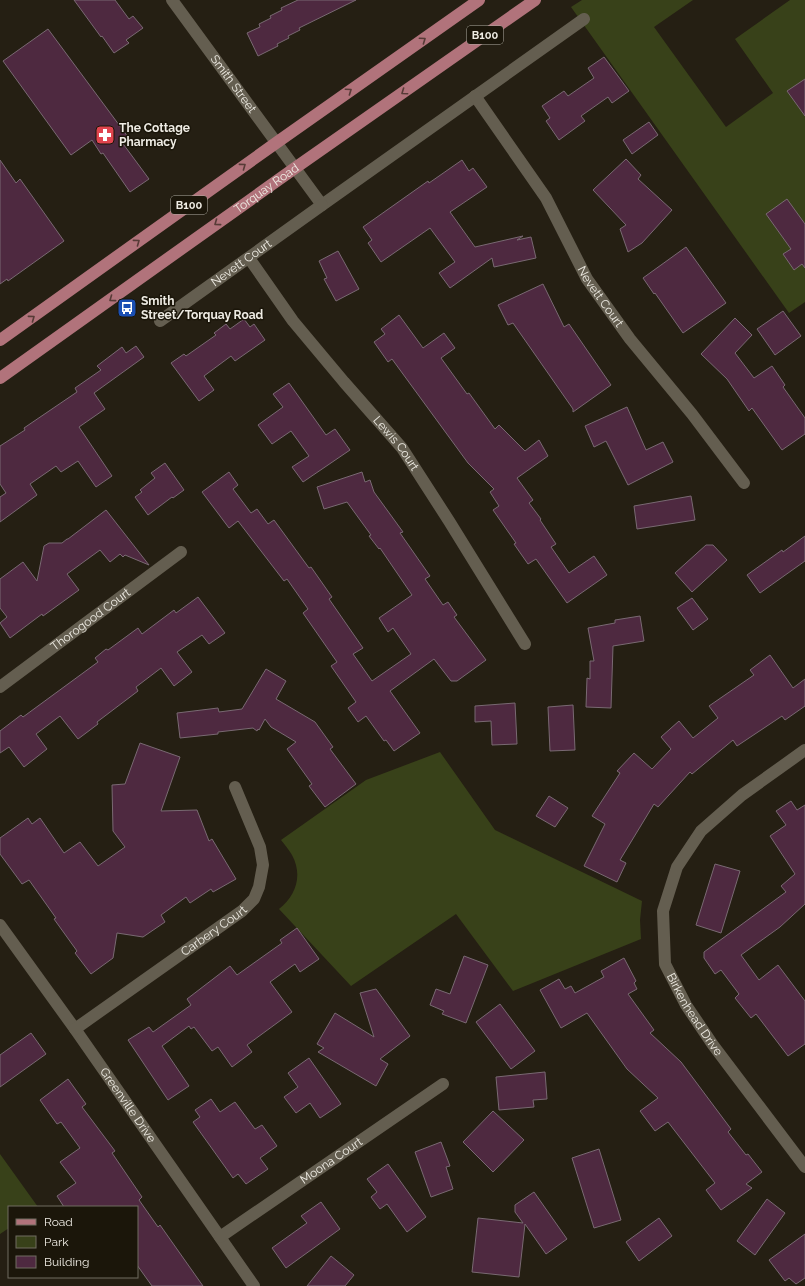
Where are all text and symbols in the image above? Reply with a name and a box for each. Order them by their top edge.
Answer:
road number: B100 [467,26,503,44]
one-way arrow [418,38,425,45]
street label: Smith Street [208,52,259,116]
one-way arrow [401,87,408,94]
one-way arrow [345,89,352,96]
place label: The Cottage Pharmacy [119,121,190,149]
pharmacy icon: The Cottage Pharmacy [94,124,116,146]
street label: Torquay Road [231,161,301,216]
one-way arrow [239,164,246,171]
road number: B100 [171,196,207,214]
one-way arrow [215,218,222,225]
street label: Nevett Court [208,236,274,289]
one-way arrow [133,240,140,247]
street label: Nevett Court [575,264,626,330]
one-way arrow [109,294,116,301]
place label: Smith Street/Torquay Road [141,294,264,322]
bus stop icon: Smith Street/Torquay Road [116,297,138,319]
one-way arrow [27,316,34,323]
street label: Lewis Court [370,413,422,473]
street label: Thorogood Court [48,585,133,654]
street label: Carbery Court [178,903,250,959]
street label: Birkenhead Drive [664,971,726,1058]
street label: Greenville Drive [97,1065,159,1145]
street label: Moona Court [298,1134,365,1187]
legend [8,1206,138,1278]
text: Road [44,1215,73,1229]
text: Park [44,1235,69,1249]
text: Building [44,1255,90,1269]

